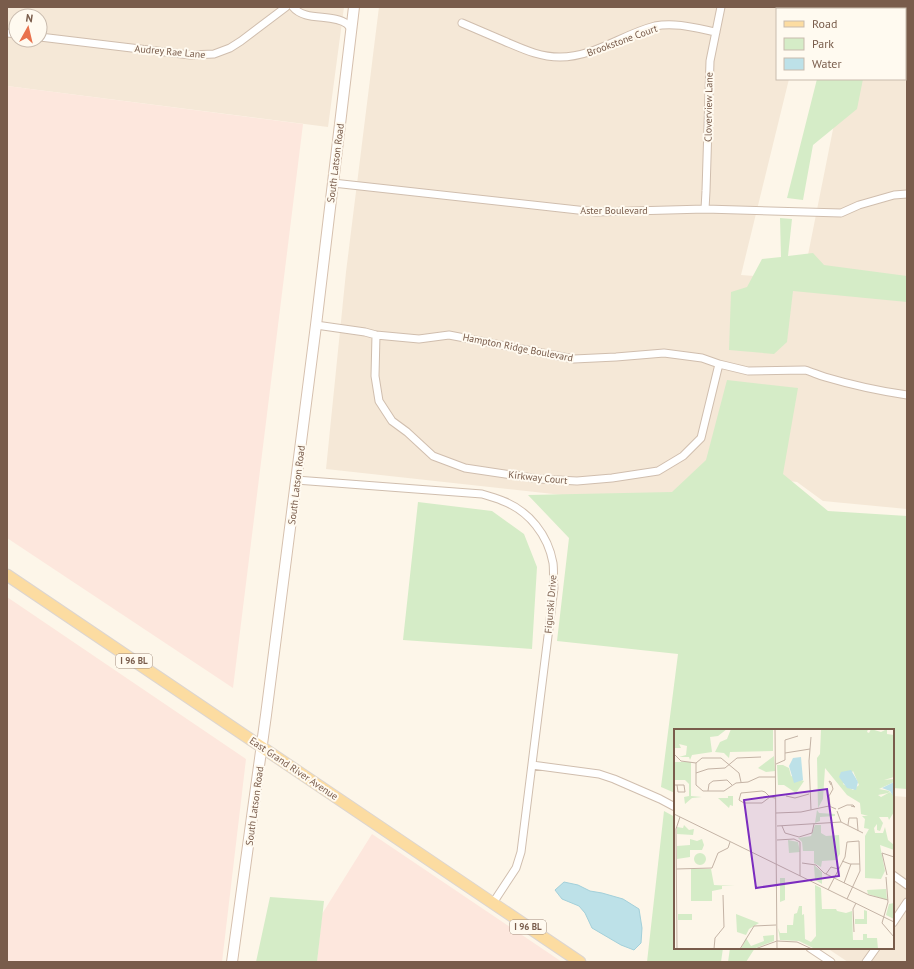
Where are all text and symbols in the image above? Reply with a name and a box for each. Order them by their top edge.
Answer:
north arrow [8,8,48,48]
legend [776,8,906,80]
text: N [25,11,34,26]
text: Road [812,16,837,31]
street label: Brookstone Court [585,21,660,59]
text: Park [812,36,834,51]
street label: Audrey Rae Lane [134,42,206,61]
text: Water [812,56,842,71]
street label: Cloverview Lane [701,72,716,142]
street label: South Latson Road [324,123,347,203]
street label: Aster Boulevard [580,204,648,217]
street label: Hampton Ridge Boulevard [462,330,574,365]
street label: South Latson Road [285,445,308,525]
street label: Kirkway Court [508,468,569,487]
street label: Figurski Drive [541,574,560,634]
road number: I 96 BL [116,654,152,668]
inset map [674,729,894,949]
street label: East Grand River Avenue [247,734,340,803]
street label: South Latson Road [243,766,266,846]
road number: I 96 BL [510,920,546,934]

